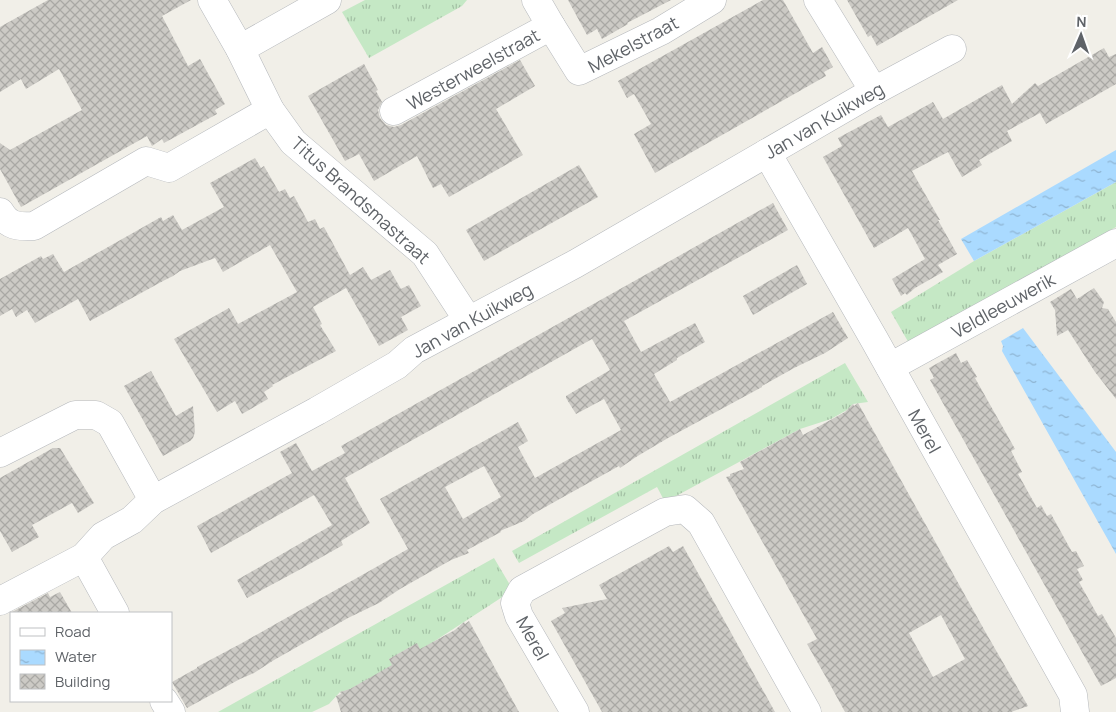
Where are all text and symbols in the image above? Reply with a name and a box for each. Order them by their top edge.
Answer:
street label: Mekelstraat [584,10,682,78]
north arrow [1056,10,1106,60]
text: N [1076,12,1087,31]
street label: Westerweelstraat [402,23,544,115]
street label: Jan van Kuikweg [760,76,888,164]
street label: Titus Brandsmastraat [286,131,436,269]
street label: Veldleeuwerik [947,266,1060,343]
street label: Jan van Kuikweg [408,277,536,363]
street label: Merel [903,405,947,457]
legend [10,612,172,702]
street label: Merel [511,612,555,664]
text: Road [55,621,91,642]
text: Water [55,646,97,667]
text: Building [55,671,110,692]

